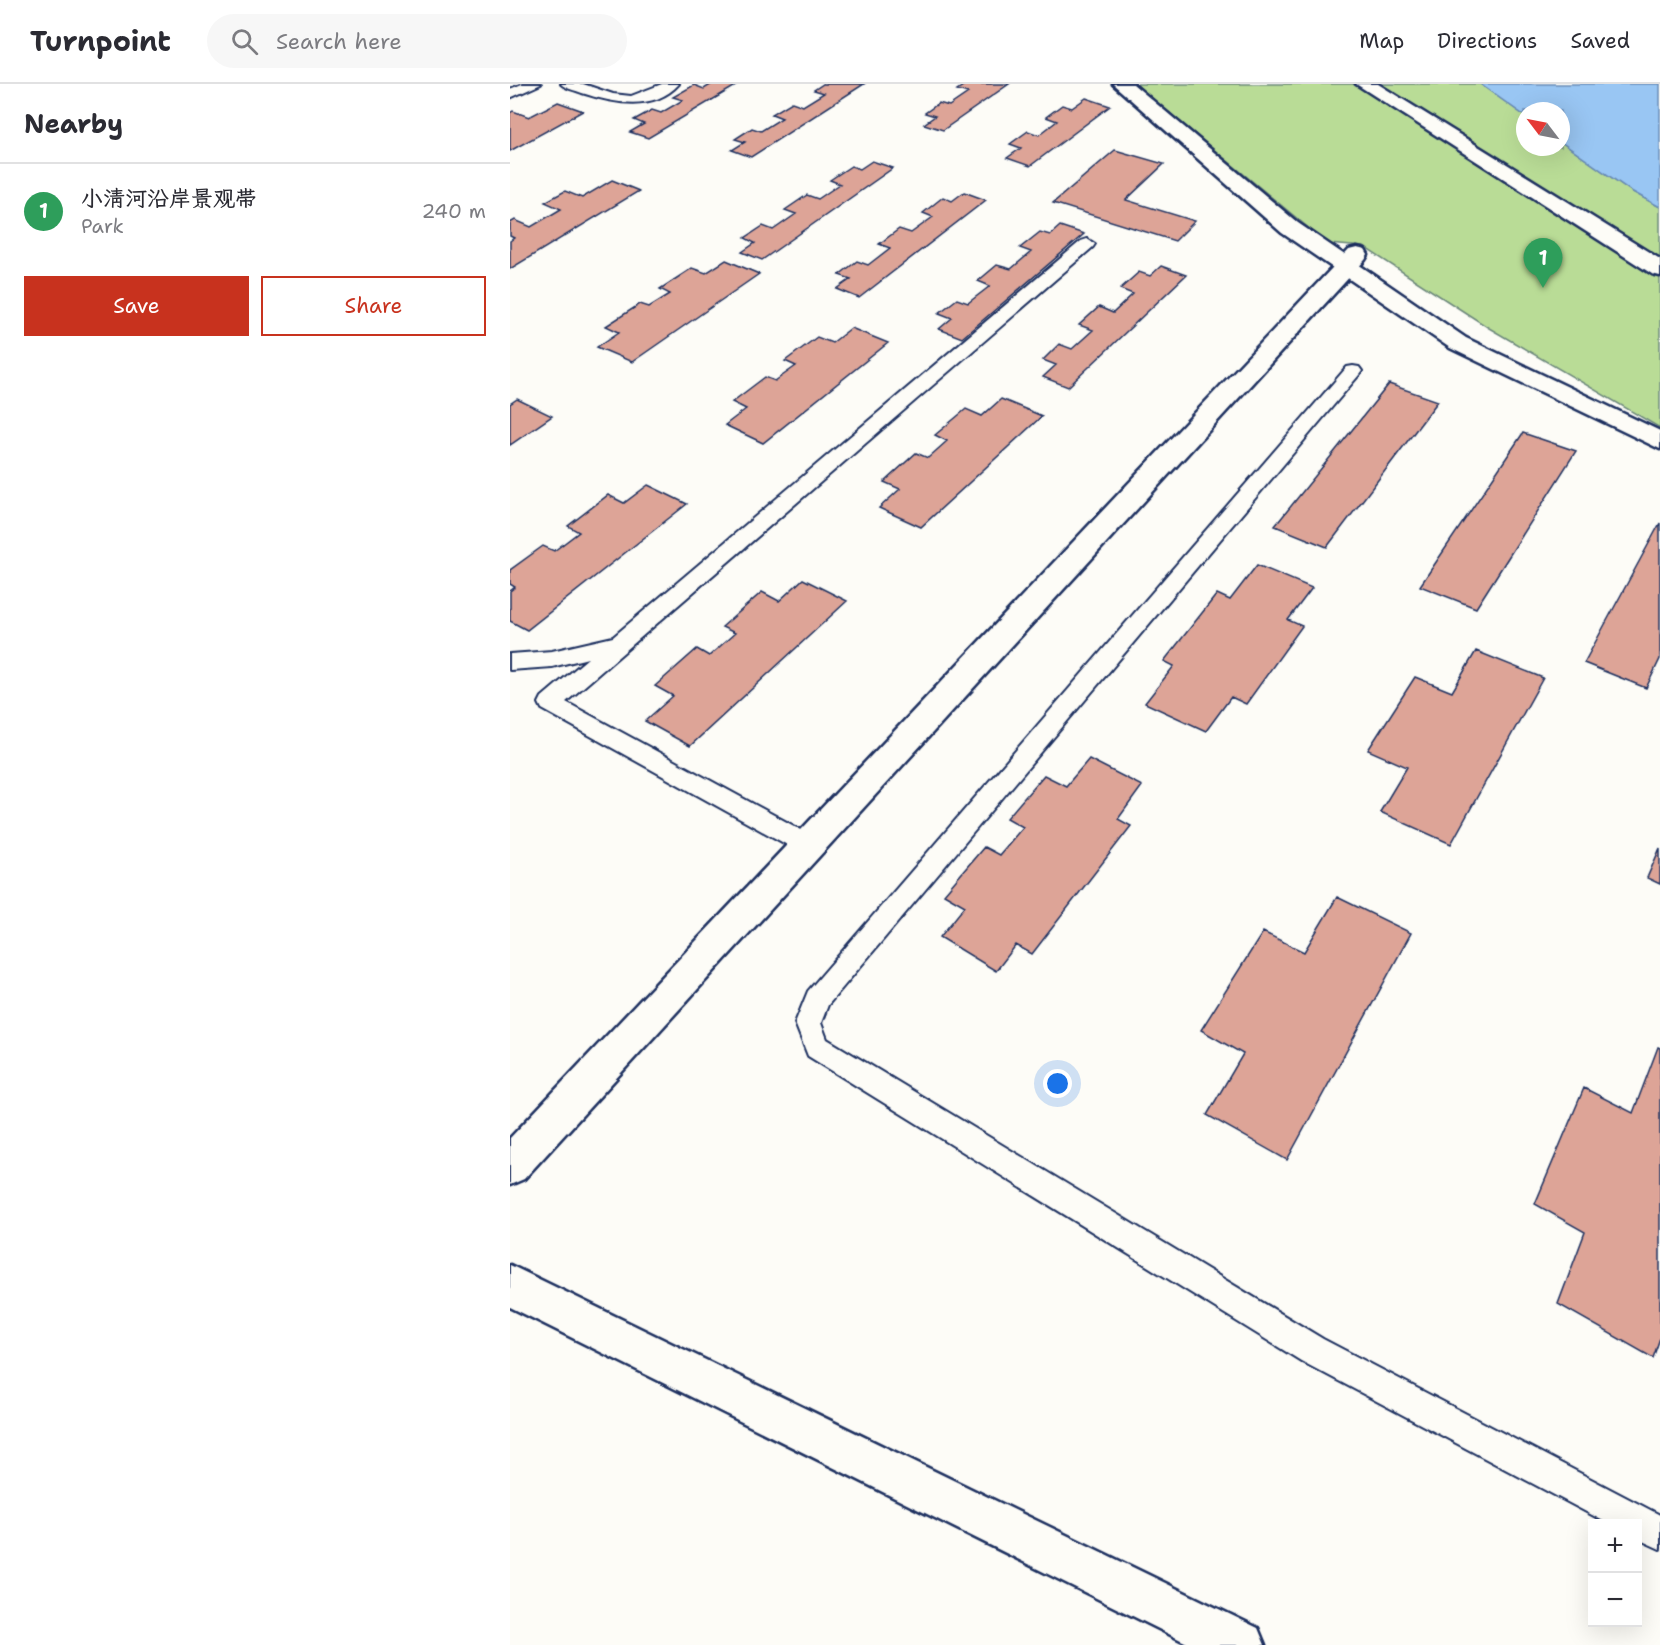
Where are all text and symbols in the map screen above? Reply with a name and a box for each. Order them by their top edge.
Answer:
search box [207,14,627,68]
text: Turnpoint [30,22,171,60]
icon: search [228,25,261,58]
text: Search here [276,27,402,56]
text: Map [1359,27,1404,55]
text: Directions [1437,27,1537,55]
text: Saved [1570,27,1630,55]
north arrow [1516,102,1570,156]
text: Nearby [24,106,123,141]
text: 小清河沿岸景观带 [81,184,257,213]
text: 1 [39,198,48,224]
text: 240 m [421,198,486,224]
text: Park [81,213,124,239]
pin: 1 [1524,238,1562,288]
button: Save [24,276,249,336]
button: Share [261,276,486,336]
your location [1043,1069,1072,1098]
map controls [1588,1519,1642,1627]
button: + [1588,1519,1642,1573]
button: − [1588,1573,1642,1627]

